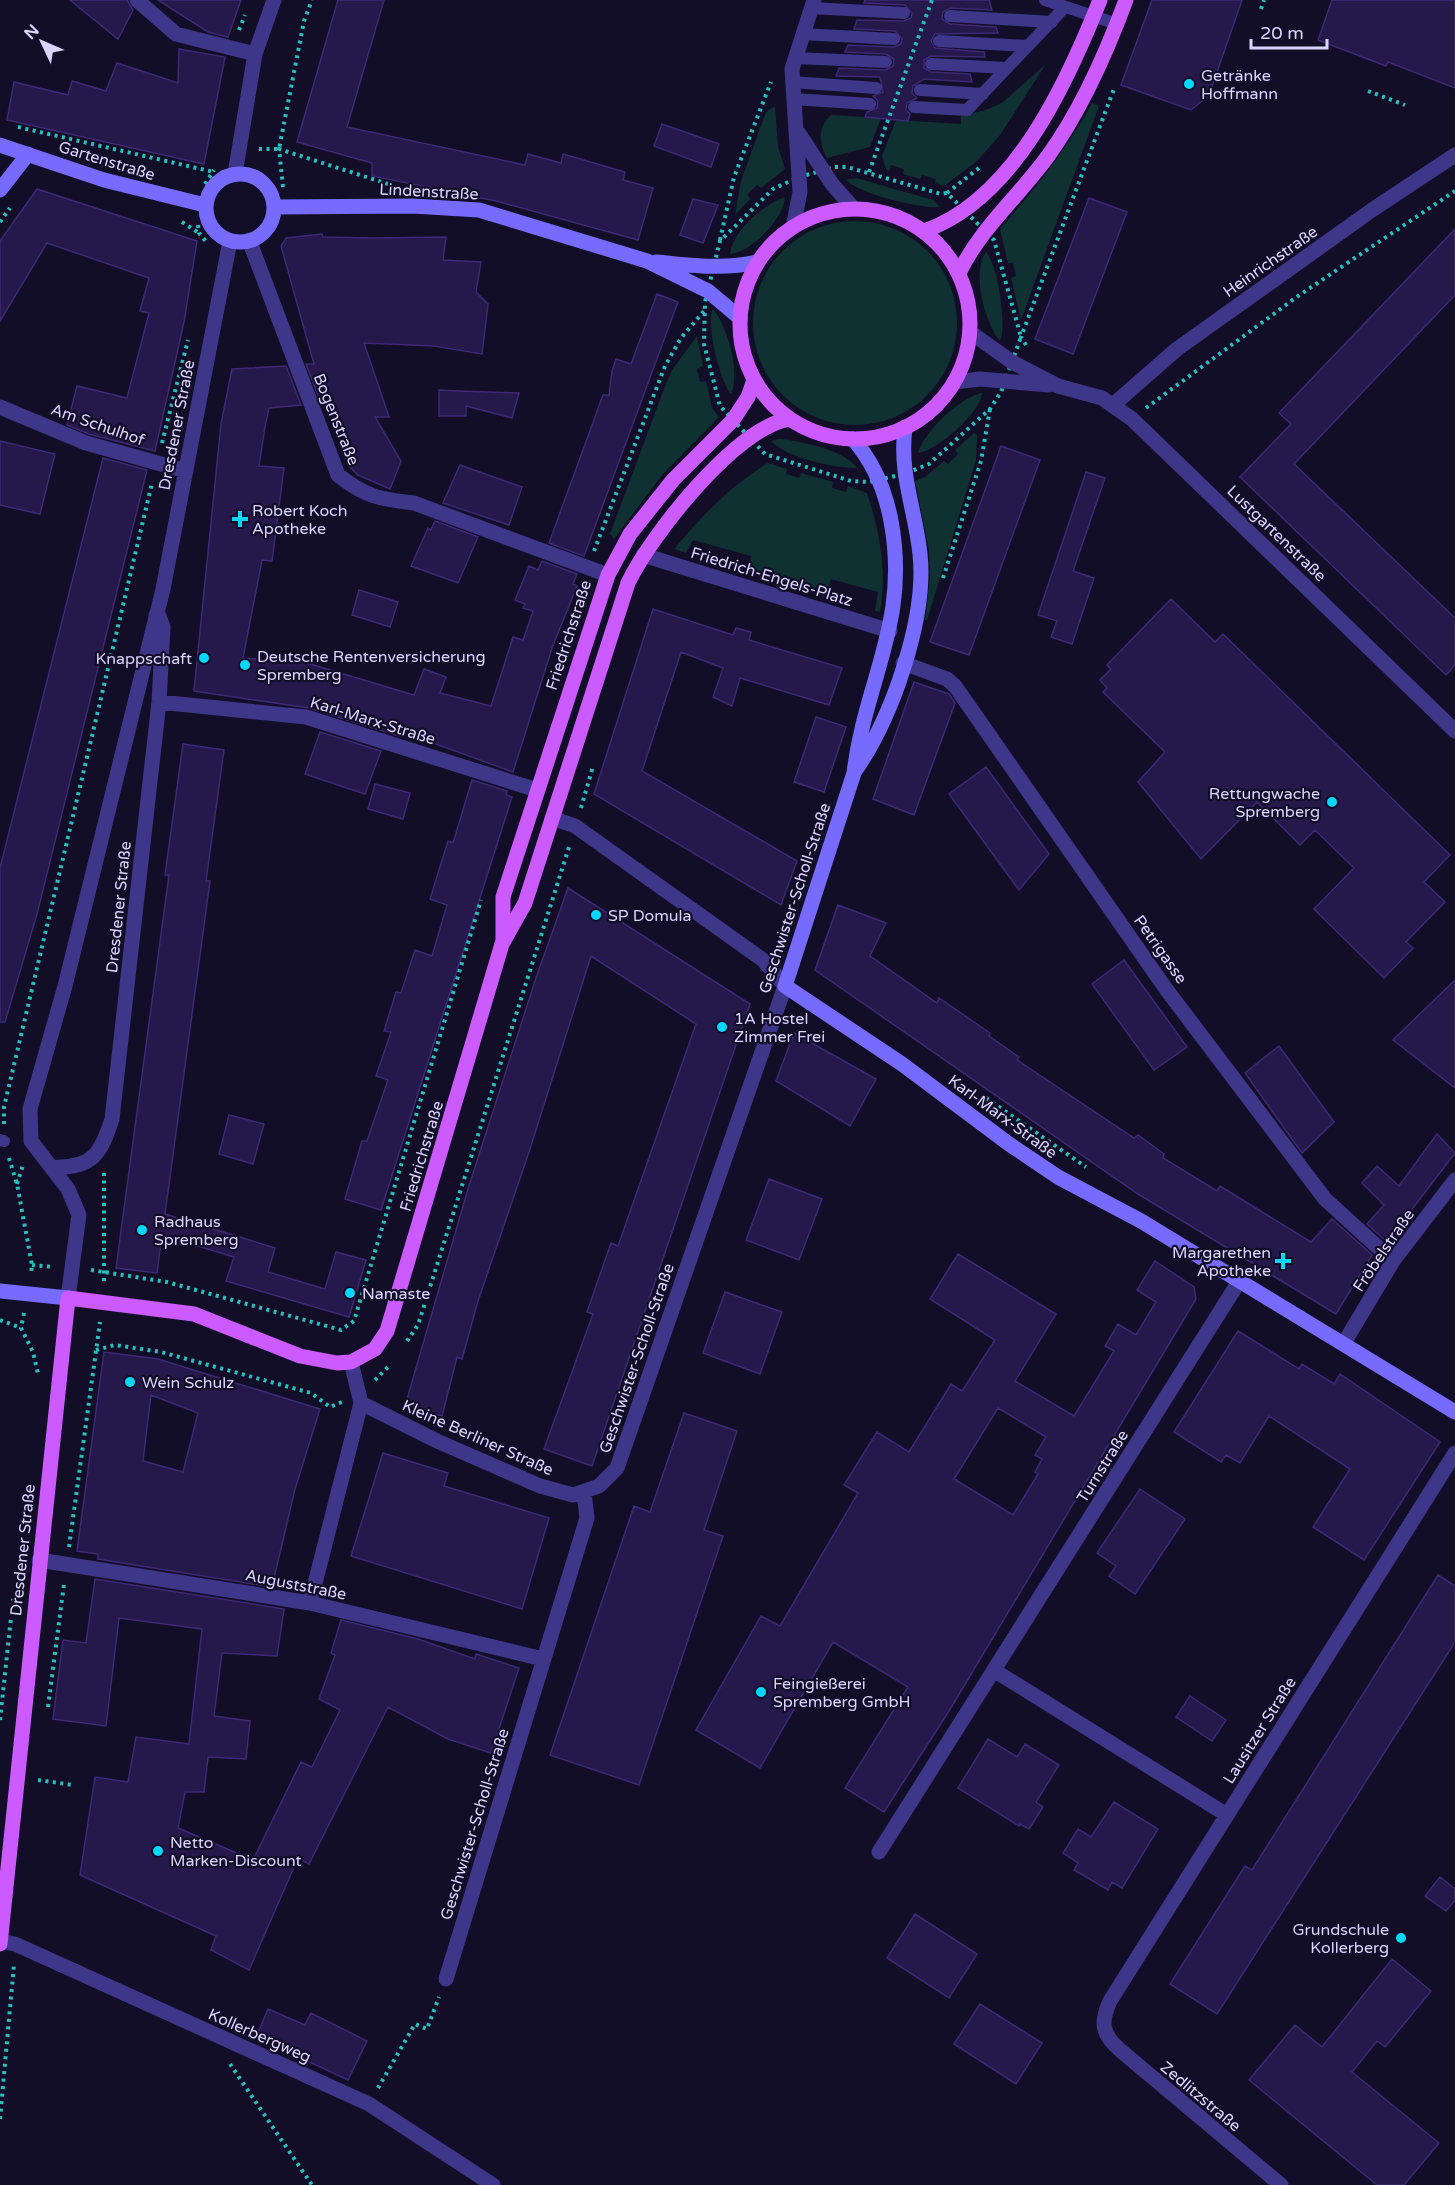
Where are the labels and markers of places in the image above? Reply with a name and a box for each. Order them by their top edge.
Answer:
place label: Getränke Hoffmann [1201,66,1278,104]
marker: Getränke Hoffmann [1182,77,1196,91]
place label: Robert Koch Apotheke [252,501,347,539]
marker: Robert Koch Apotheke [233,512,247,526]
place label: Deutsche Rentenversicherung Spremberg [257,647,486,685]
place label: Knappschaft [96,649,192,669]
marker: Knappschaft [197,651,211,665]
marker: Deutsche Rentenversicherung Spremberg [238,658,252,672]
place label: Rettungwache Spremberg [1209,784,1320,822]
marker: Rettungwache Spremberg [1325,795,1339,809]
place label: SP Domula [608,906,692,926]
marker: SP Domula [589,908,603,922]
place label: 1A Hostel Zimmer Frei [734,1009,825,1047]
marker: 1A Hostel Zimmer Frei [715,1020,729,1034]
place label: Radhaus Spremberg [154,1212,239,1250]
marker: Radhaus Spremberg [135,1223,149,1237]
place label: Margarethen Apotheke [1172,1243,1271,1281]
marker: Margarethen Apotheke [1276,1254,1290,1268]
place label: Namaste [362,1284,430,1304]
marker: Namaste [343,1286,357,1300]
place label: Wein Schulz [142,1373,234,1393]
marker: Wein Schulz [123,1375,137,1389]
place label: Feingießerei Spremberg GmbH [773,1674,911,1712]
marker: Feingießerei Spremberg GmbH [754,1685,768,1699]
place label: Netto Marken-Discount [170,1833,302,1871]
marker: Netto Marken-Discount [151,1844,165,1858]
place label: Grundschule Kollerberg [1293,1920,1389,1958]
marker: Grundschule Kollerberg [1394,1931,1408,1945]

